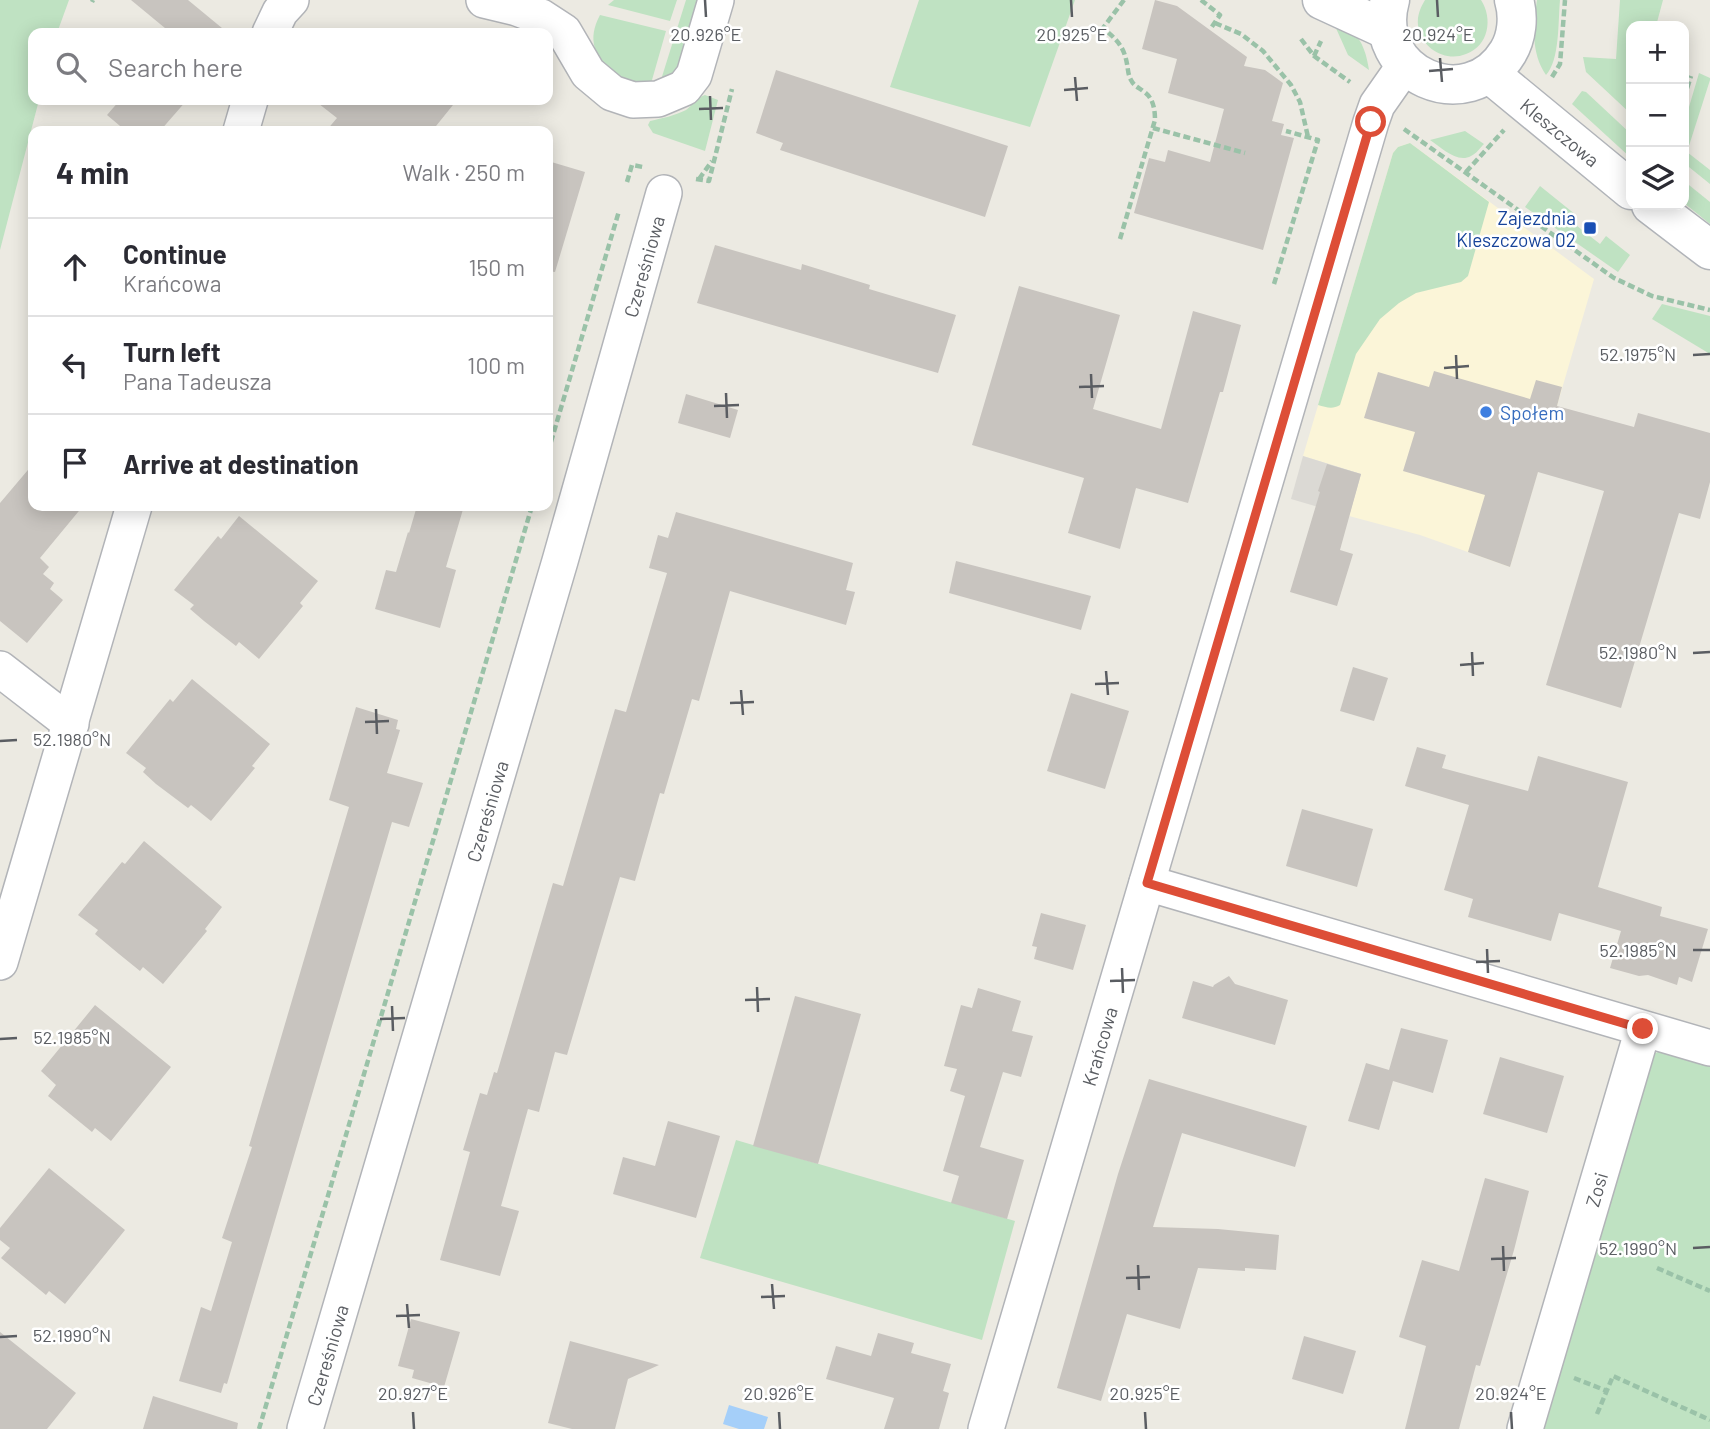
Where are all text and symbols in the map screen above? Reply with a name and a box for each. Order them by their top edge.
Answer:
map controls [1626,21,1689,210]
button: + [1626,21,1689,84]
text: 20.926°E [671,23,741,45]
text: 20.925°E [1037,23,1107,45]
text: 20.924°E [1402,23,1474,45]
search box [28,28,553,105]
icon: search [52,48,90,86]
text: Search here [108,51,243,82]
button: − [1626,84,1689,147]
street label: Kleszczowa [1516,93,1604,171]
route start [1355,106,1386,137]
button: layers [1626,147,1689,210]
text: 4 min [56,154,129,190]
text: Walk · 250 m [403,158,525,186]
place label: Zajezdnia Kleszczowa 02 [1456,206,1576,251]
street label: Czereśniowa [618,213,669,320]
marker: Zajezdnia Kleszczowa 02 [1582,220,1598,236]
text: Continue [123,238,227,269]
icon: ahead [56,248,94,286]
text: 150 m [469,253,525,281]
text: Krańcowa [123,269,221,297]
text: Turn left [123,336,221,367]
text: 52.1975°N [1600,343,1676,365]
icon: left [56,346,94,384]
text: 100 m [467,351,525,379]
text: Pana Tadeusza [123,367,272,395]
place label: Społem [1500,401,1564,424]
marker: Społem [1478,404,1494,420]
icon: arrive [56,444,94,482]
text: Arrive at destination [123,448,359,479]
text: 52.1980°N [1599,641,1677,663]
text: 52.1980°N [33,728,111,750]
street label: Czereśniowa [461,758,512,864]
text: 52.1985°N [1599,939,1677,961]
street label: Krańcowa [1076,1004,1121,1089]
route end [1627,1013,1658,1044]
text: 52.1985°N [33,1026,111,1048]
street label: Zosi [1580,1169,1612,1209]
text: 52.1990°N [1599,1237,1677,1259]
street label: Czereśniowa [301,1302,352,1408]
text: 52.1990°N [33,1324,111,1346]
text: 20.927°E [378,1382,448,1404]
text: 20.926°E [744,1382,814,1404]
text: 20.925°E [1110,1382,1180,1404]
text: 20.924°E [1475,1382,1547,1404]

